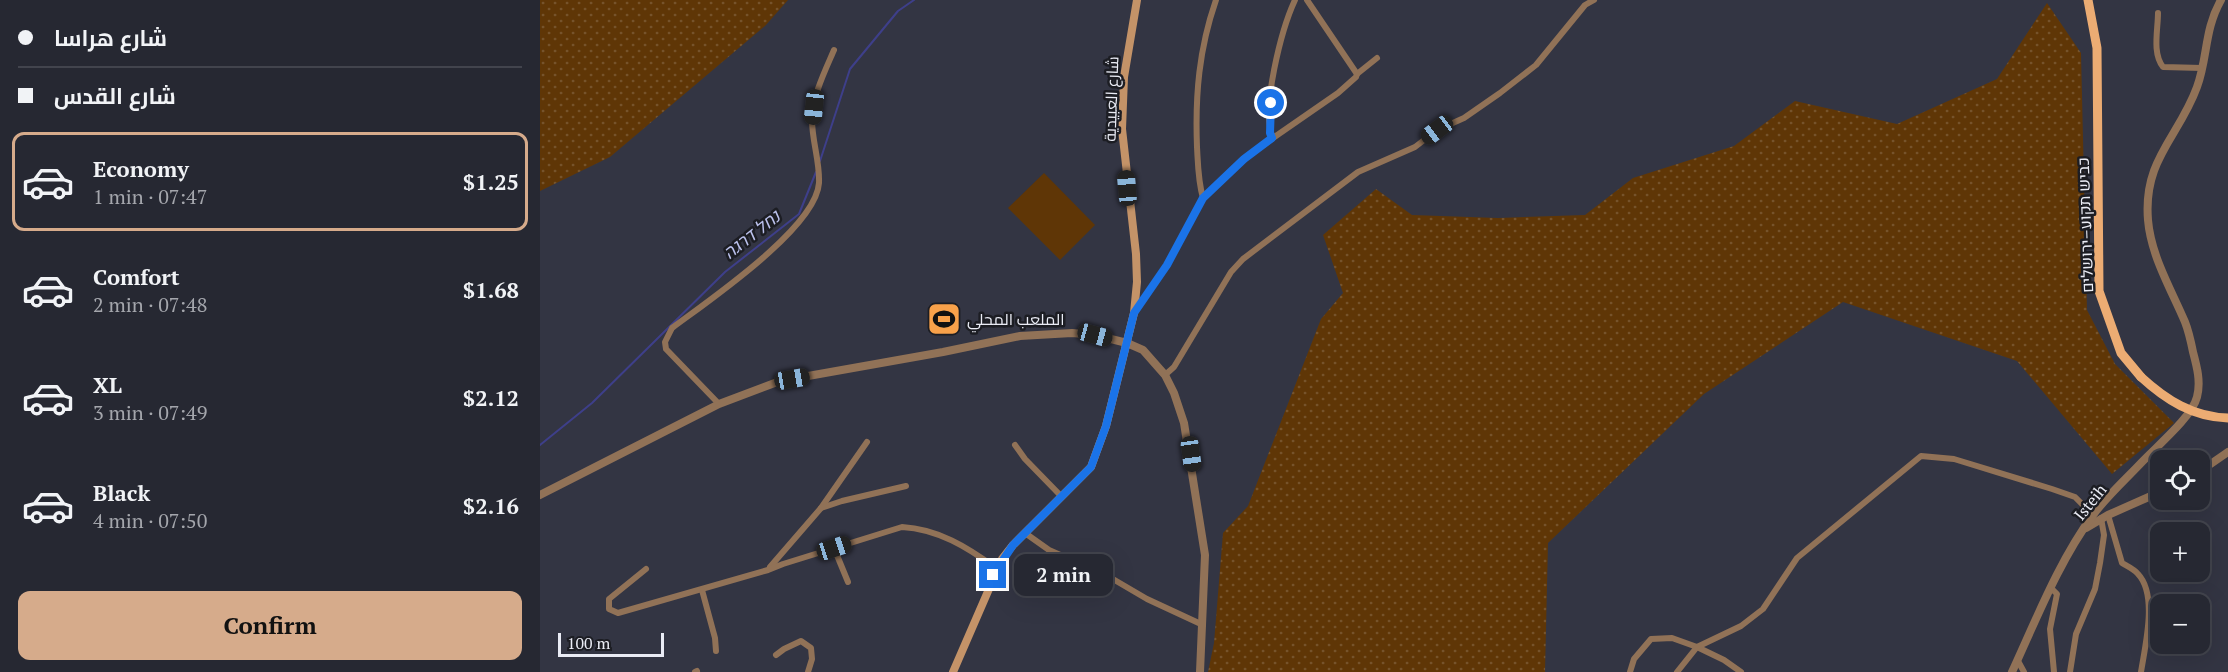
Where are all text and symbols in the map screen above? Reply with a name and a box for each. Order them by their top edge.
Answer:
text: شارع هراسا [54,23,167,52]
street label: شارع العبيدية [1099,56,1124,142]
text: شارع القدس [54,81,176,110]
car [803,88,825,126]
route start [1257,89,1284,116]
car [1417,112,1457,148]
text: Economy [93,154,189,183]
icon: car [21,155,75,209]
street label: כביש תקוע–ירושלים [2072,157,2098,293]
text: $1.25 [463,167,519,196]
car [1116,169,1138,207]
text: 1 min · 07:47 [93,183,207,210]
water label: נחל דרגה [717,203,786,264]
text: Comfort [93,262,179,291]
icon: car [21,263,75,317]
text: $1.68 [463,275,519,304]
text: 2 min · 07:48 [93,291,207,318]
sports icon: الملعب المحلي [926,301,962,337]
place label: الملعب المحلي [967,308,1065,333]
car [1075,322,1115,348]
car [773,367,811,391]
text: XL [93,370,122,399]
icon: car [21,371,75,425]
text: $2.12 [463,383,519,412]
text: 3 min · 07:49 [93,399,207,426]
car [1180,435,1202,473]
map controls [2150,450,2210,654]
button: locate [2150,450,2210,510]
text: Black [93,478,150,507]
icon: car [21,479,75,533]
street label: Isteih [2069,479,2112,525]
text: $2.16 [463,491,519,520]
text: 4 min · 07:50 [93,507,207,534]
button: + [2150,522,2210,582]
car [814,534,854,562]
callout: 2 min [1014,554,1113,596]
route end [979,561,1006,588]
text: 2 min [1036,561,1091,588]
button: Confirm [18,591,522,660]
button: − [2150,594,2210,654]
scale bar [558,630,664,658]
text: 100 m [567,632,610,654]

